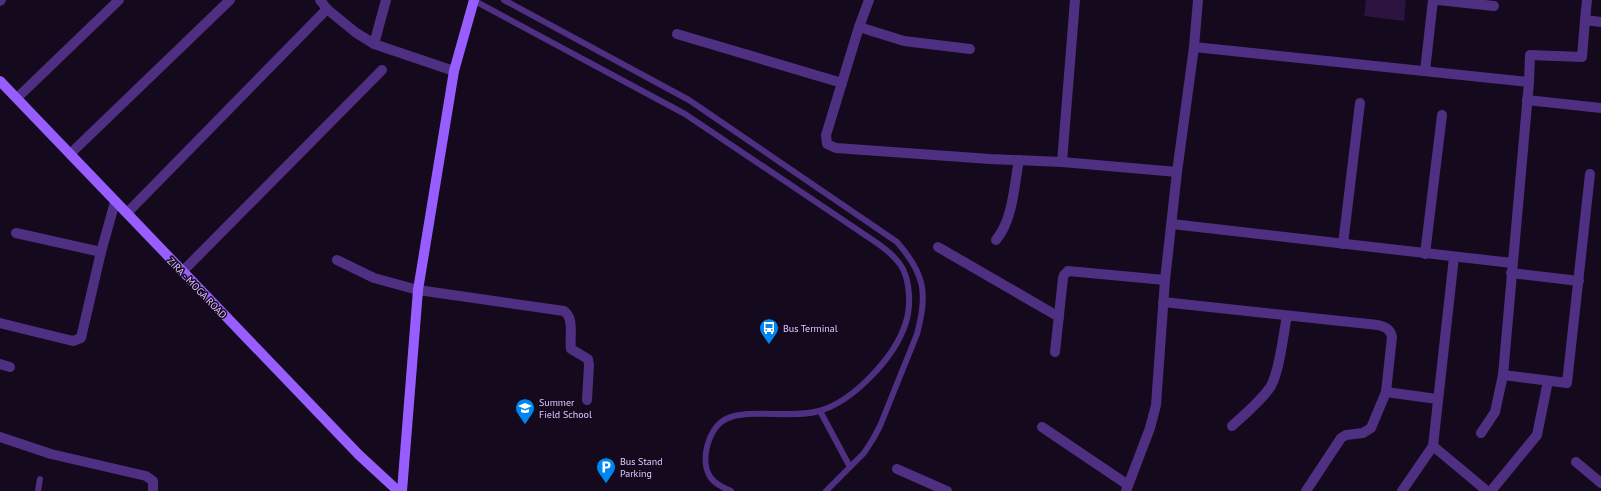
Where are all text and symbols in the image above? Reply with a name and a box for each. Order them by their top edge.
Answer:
street label: ZIRA - MOGA ROAD [164,255,230,321]
bus stop icon: Bus Terminal [758,317,780,345]
place label: Bus Terminal [783,322,838,335]
place label: Summer Field School [539,396,592,421]
school or university icon: Summer Field School [514,397,536,425]
place label: Bus Stand Parking [620,455,663,480]
parking icon: Bus Stand Parking [595,456,617,484]

